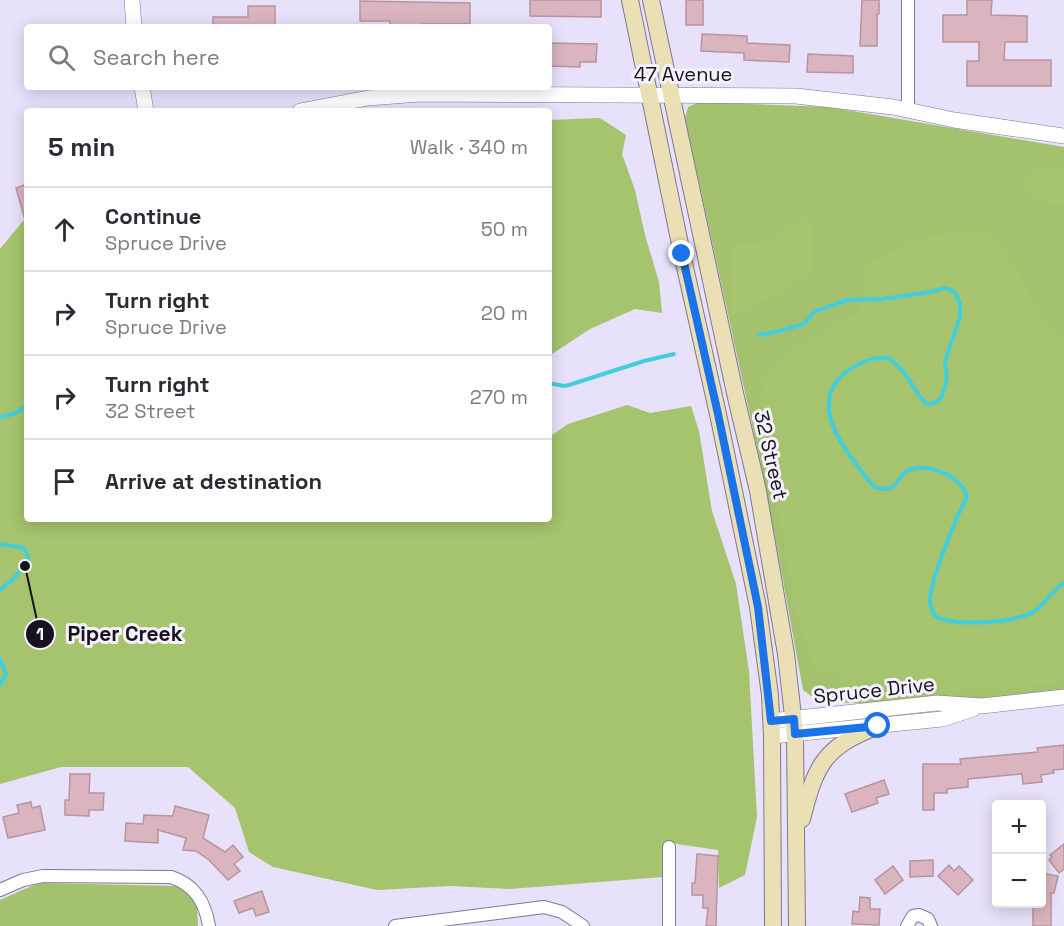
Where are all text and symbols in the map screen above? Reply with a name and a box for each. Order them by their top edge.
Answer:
search box [24,24,552,90]
icon: search [45,41,78,74]
text: Search here [93,43,220,71]
street label: 47 Avenue [634,61,732,87]
text: 5 min [48,130,115,164]
text: Walk · 340 m [410,134,528,160]
text: Continue [105,202,201,230]
icon: ahead [48,213,81,246]
text: 50 m [481,216,528,242]
text: Spruce Drive [105,230,227,256]
route end [668,240,694,266]
text: Turn right [105,286,210,314]
icon: right [48,297,81,330]
text: 20 m [481,300,528,326]
text: Spruce Drive [105,314,227,340]
text: Turn right [105,370,210,398]
icon: right [48,381,81,414]
text: 270 m [470,384,528,410]
text: 32 Street [105,398,195,424]
street label: 32 Street [748,408,794,502]
icon: arrive [48,465,81,498]
text: Arrive at destination [105,467,322,495]
callout: Piper Creek [25,614,194,653]
text: Piper Creek [68,620,183,647]
text: 1 [36,622,44,645]
street label: Spruce Drive [812,671,936,709]
route start [864,712,890,738]
map controls [992,800,1046,908]
button: + [992,800,1046,854]
button: − [992,854,1046,908]

